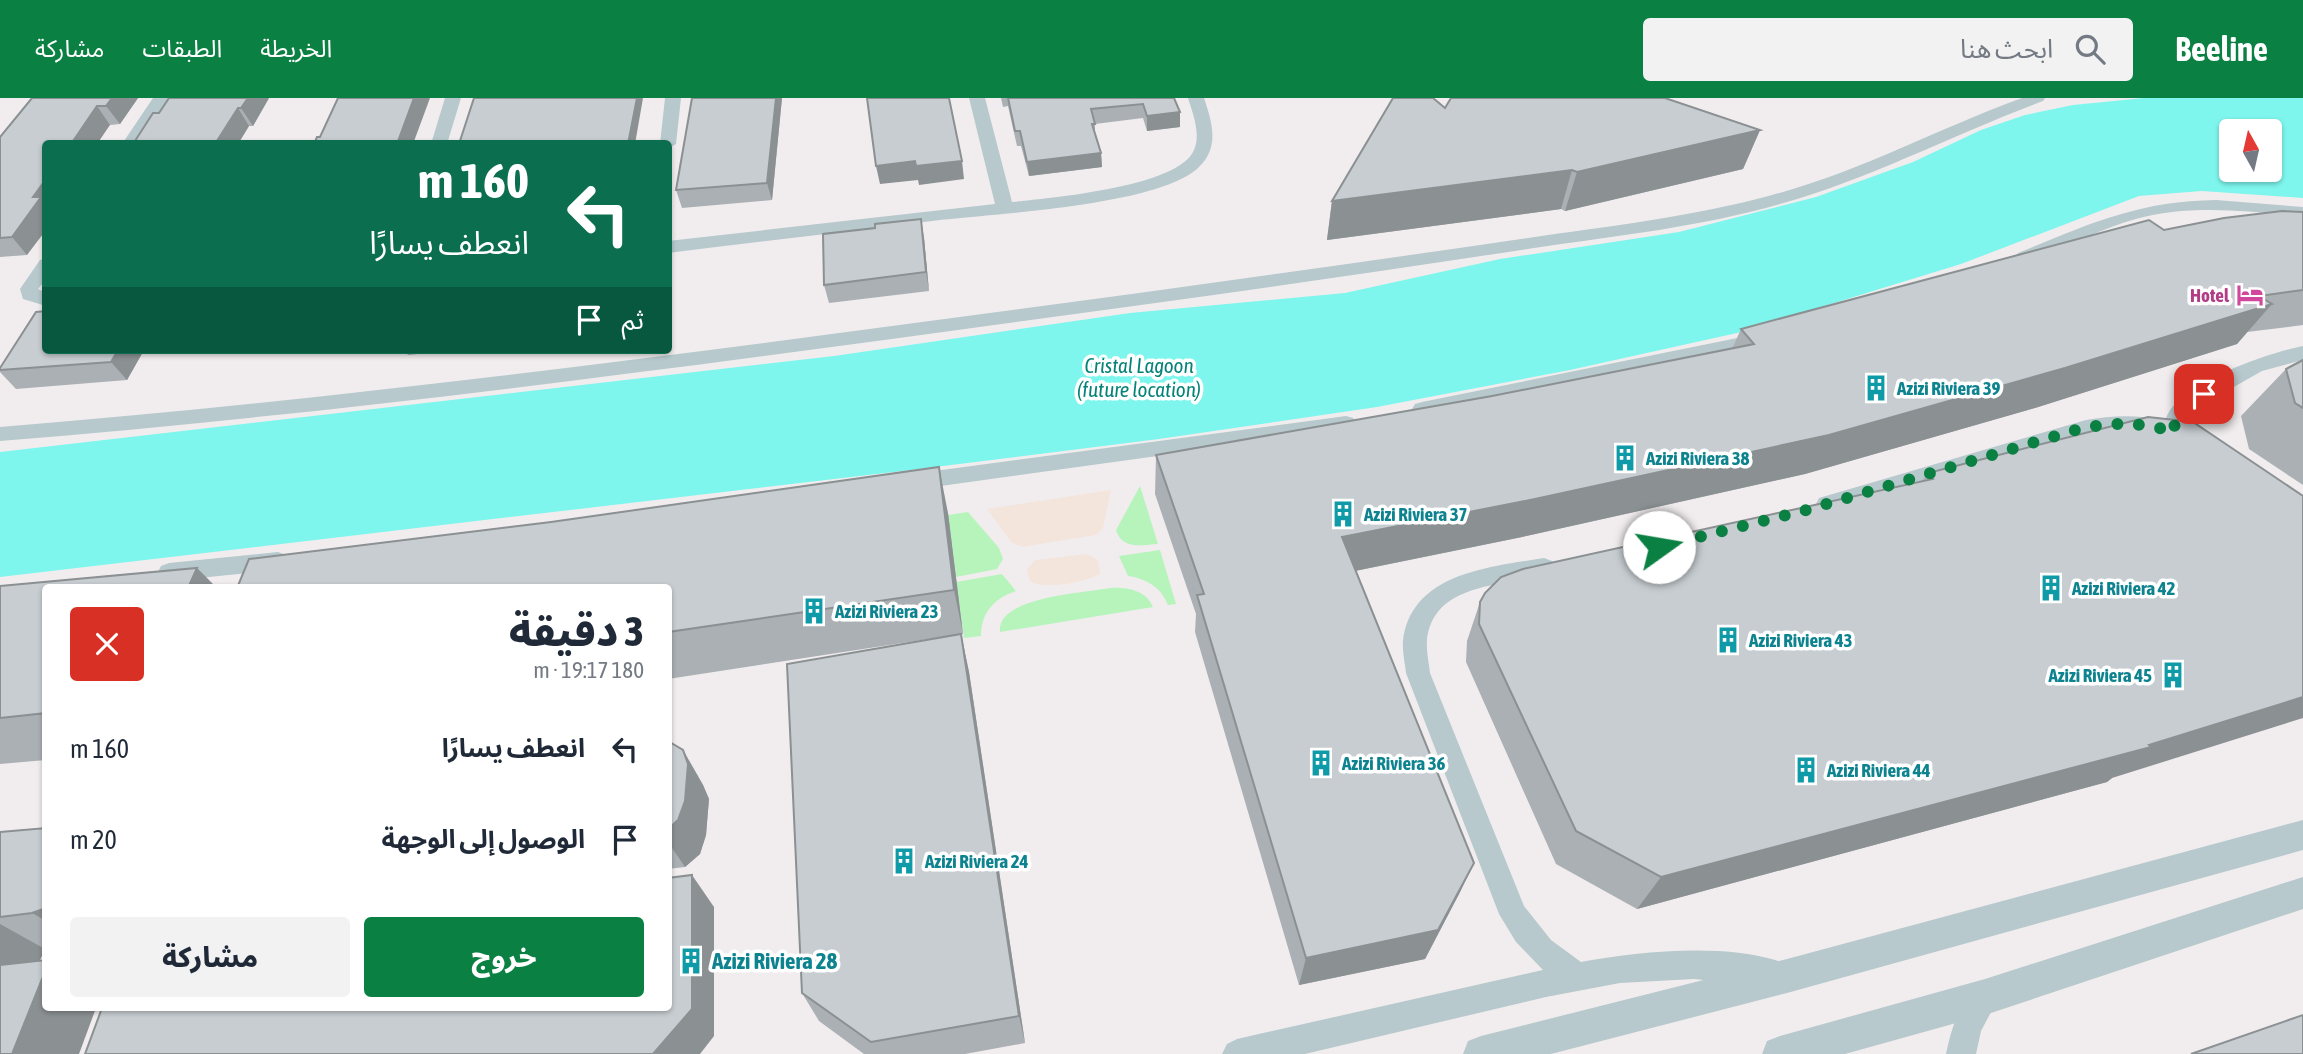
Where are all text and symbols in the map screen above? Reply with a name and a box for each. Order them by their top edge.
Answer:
search box [1643,18,2133,81]
icon: search [2071,30,2109,68]
text: Beeline [2175,30,2268,68]
text: ابحث هنا [1960,34,2053,64]
text: مشاركة [35,35,104,62]
text: الطبقات [142,35,222,62]
text: الخريطة [260,35,332,62]
north arrow [2219,119,2282,182]
map controls [2219,119,2282,182]
text: 160 m [418,152,529,208]
icon: left [553,168,644,259]
text: انعطف يسارًا [369,224,529,261]
hotel icon: Hotel [2235,280,2265,310]
place label: Hotel [2190,284,2230,306]
icon: arrive [570,301,608,339]
text: ثم [622,305,644,335]
water label: Cristal Lagoon (future location) [1077,353,1201,401]
pin [2174,364,2234,424]
building icon: Azizi Riviera 39 [1861,373,1891,403]
icon: arrive [2185,375,2223,413]
place label: Azizi Riviera 39 [1896,377,2001,399]
building icon: Azizi Riviera 38 [1610,443,1640,473]
place label: Azizi Riviera 38 [1645,447,1750,469]
building icon: Azizi Riviera 37 [1328,499,1358,529]
place label: Azizi Riviera 37 [1363,503,1468,525]
position arrow [1622,510,1696,584]
building icon: Azizi Riviera 42 [2036,573,2066,603]
place label: Azizi Riviera 42 [2071,577,2176,599]
building icon: Azizi Riviera 23 [799,596,829,626]
place label: Azizi Riviera 23 [834,600,939,622]
button: close [70,607,144,681]
text: 3 دقيقة [509,607,644,655]
building icon: Azizi Riviera 43 [1713,625,1743,655]
place label: Azizi Riviera 43 [1748,629,1853,651]
text: 180 m · 19:17 [533,657,644,683]
building icon: Azizi Riviera 45 [2158,660,2188,690]
place label: Azizi Riviera 45 [2047,664,2152,686]
icon: left [606,730,644,768]
text: انعطف يسارًا [442,733,585,763]
text: 160 m [70,734,129,764]
building icon: Azizi Riviera 36 [1306,748,1336,778]
place label: Azizi Riviera 36 [1341,752,1446,774]
building icon: Azizi Riviera 44 [1791,755,1821,785]
place label: Azizi Riviera 44 [1826,759,1931,781]
icon: arrive [606,821,644,859]
text: الوصول إلى الوجهة [382,824,585,854]
text: 20 m [70,825,117,855]
building icon: Azizi Riviera 24 [889,846,919,876]
place label: Azizi Riviera 24 [924,850,1029,872]
button: مشاركة [70,917,350,997]
button: خروج [364,917,644,997]
building icon: Azizi Riviera 28 [676,946,706,976]
place label: Azizi Riviera 28 [711,948,838,974]

